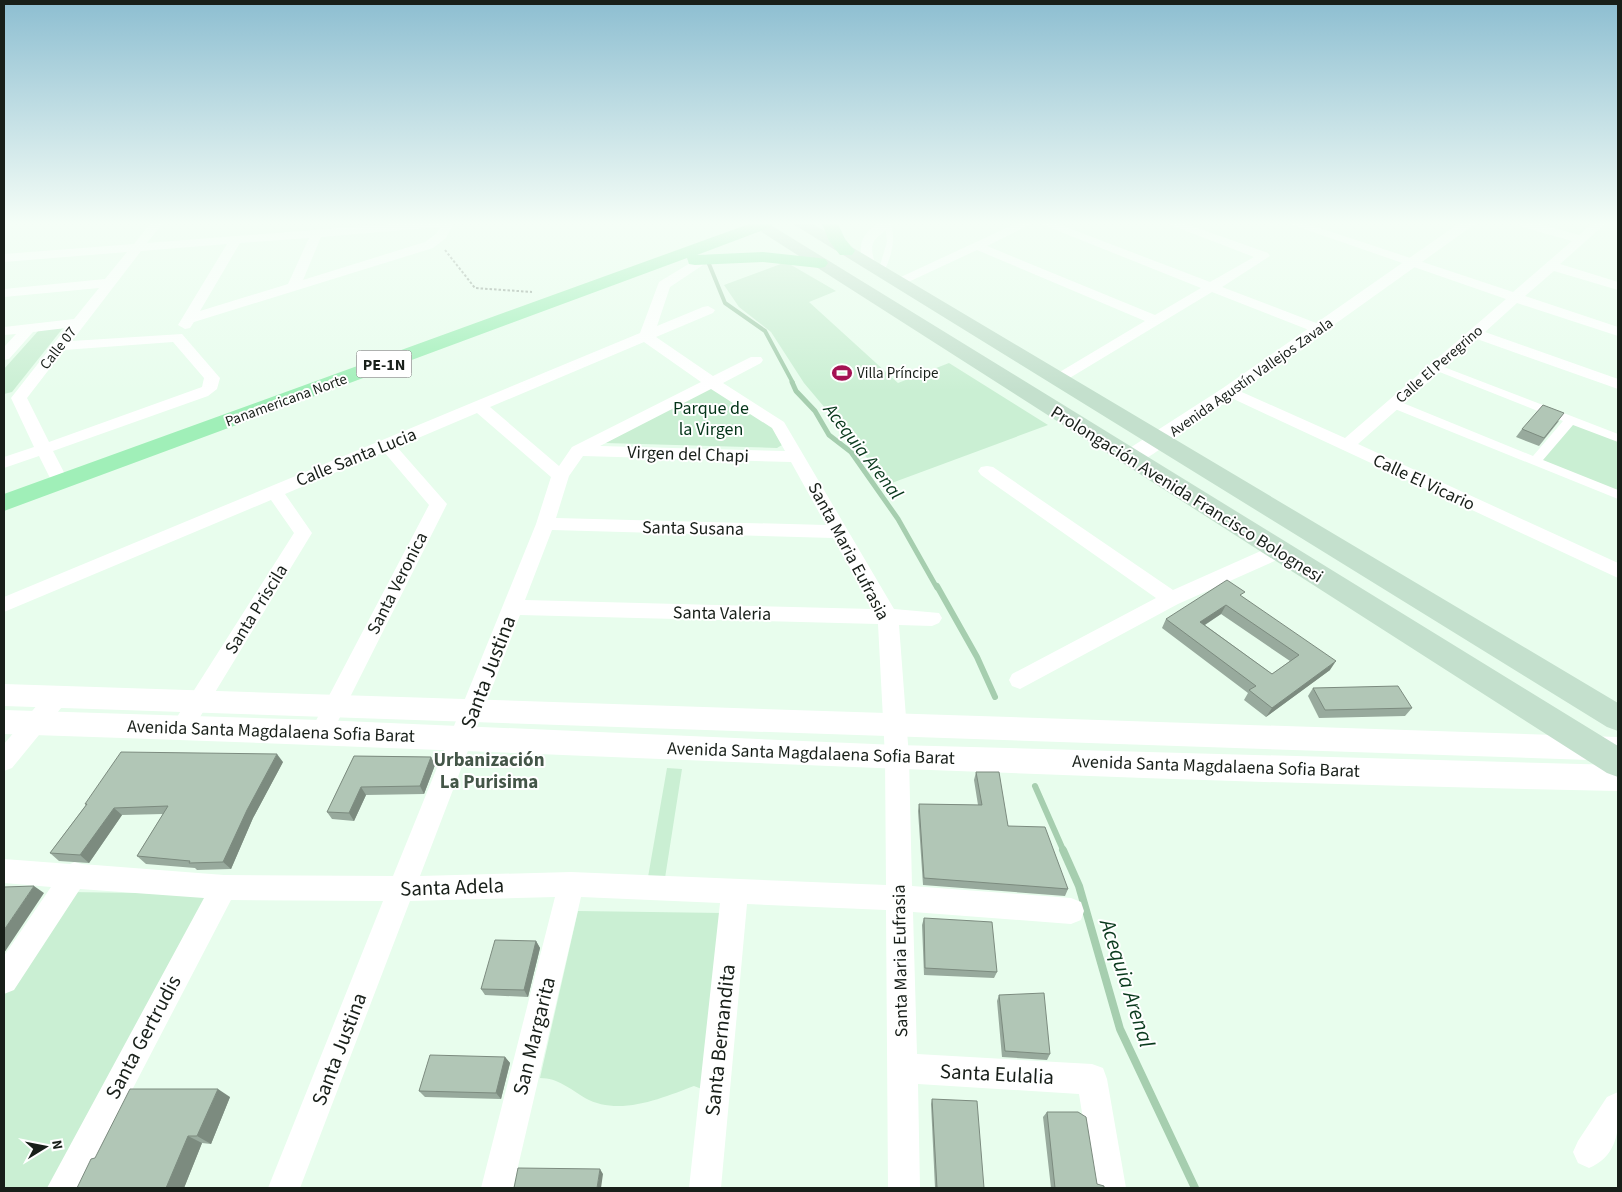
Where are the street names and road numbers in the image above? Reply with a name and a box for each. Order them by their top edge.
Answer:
street label: Avenida Agustín Vallejos Zavala [1165,313,1337,442]
street label: Calle El Peregrino [1391,320,1488,408]
street label: Calle 07 [35,322,82,374]
road number: PE-1N [356,350,412,378]
street label: Panamericana Norte [222,369,350,432]
street label: Prolongación Avenida Francisco Bolognesi [1046,400,1328,589]
street label: Calle Santa Lucia [292,422,420,493]
street label: Virgen del Chapi [627,440,749,469]
street label: Calle El Vicario [1369,448,1479,517]
street label: Santa Maria Eufrasia [802,478,895,625]
street label: Santa Susana [642,515,744,542]
street label: Santa Veronica [361,528,434,639]
street label: Santa Priscila [219,560,294,659]
street label: Santa Valeria [673,600,771,627]
street label: Santa Justina [453,611,523,733]
street label: Avenida Santa Magdalaena Sofia Barat [127,714,415,749]
street label: Avenida Santa Magdalaena Sofia Barat [667,736,955,771]
street label: Avenida Santa Magdalaena Sofia Barat [1072,749,1360,784]
street label: Santa Adela [399,870,505,904]
street label: Santa Maria Eufrasia [887,884,914,1038]
street label: Santa Bernandita [697,963,743,1117]
street label: Santa Gertrudis [98,969,188,1104]
street label: San Margarita [505,974,563,1098]
street label: Santa Justina [304,988,374,1110]
street label: Santa Eulalia [939,1056,1055,1092]

